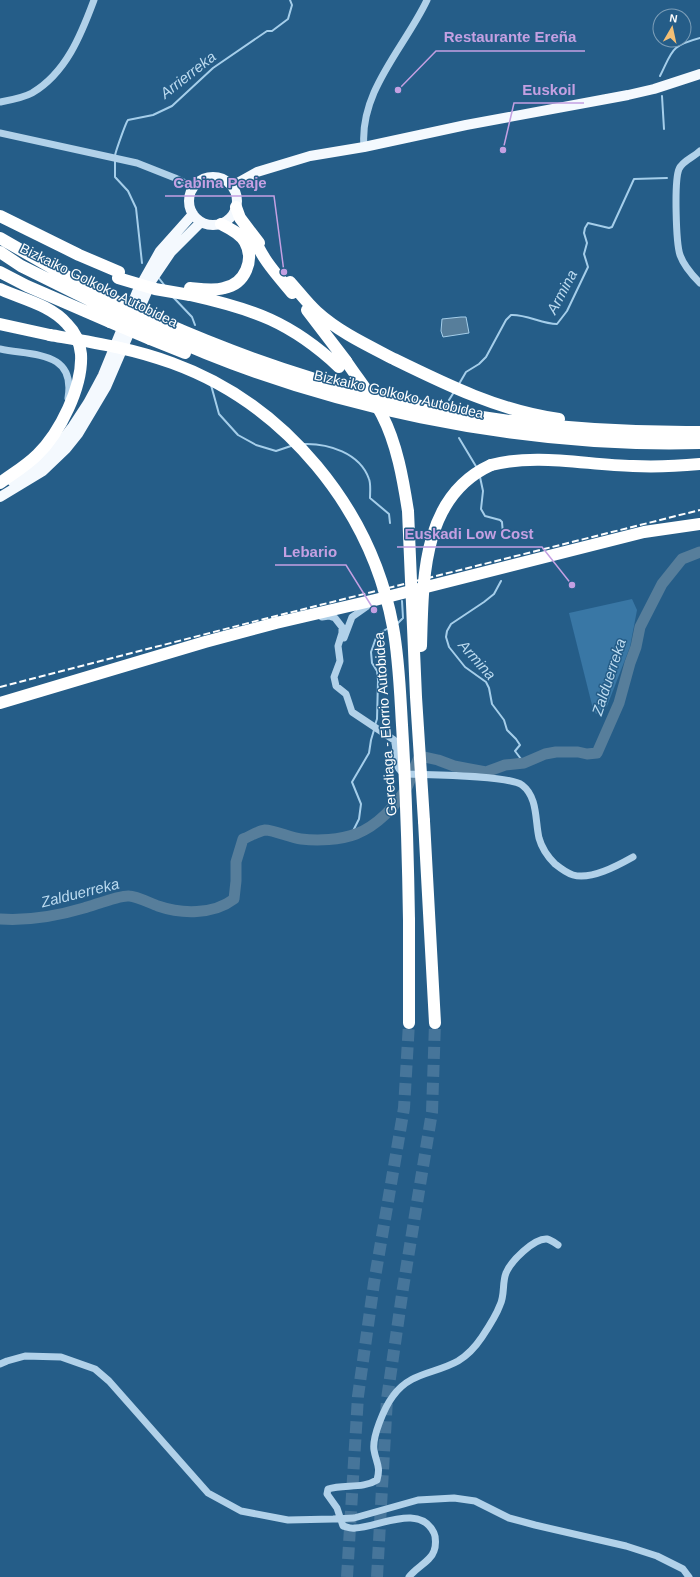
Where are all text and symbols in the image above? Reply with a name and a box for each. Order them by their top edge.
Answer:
north arrow [652,8,692,48]
text: N [669,12,678,25]
callout: Restaurante Ereña [436,24,585,51]
text: Restaurante Ereña [444,28,577,45]
water label: Arrierreka [156,48,219,102]
callout: Euskoil [514,76,584,103]
text: Euskoil [522,81,576,98]
callout: Cabina Peaje [165,169,274,196]
text: Cabina Peaje [173,174,267,191]
street label: Bizkaiko Golkoko Autobidea [17,240,181,330]
water label: Armina [542,267,580,318]
street label: Bizkaiko Golkoko Autobidea [313,367,486,421]
callout: Euskadi Low Cost [397,520,542,547]
text: Euskadi Low Cost [404,525,534,542]
callout: Lebario [275,538,346,565]
text: Lebario [283,543,337,560]
street label: Gerediaga - Elorrio Autobidea [371,631,399,817]
water label: Armina [454,636,500,683]
water label: Zalduerreka [588,636,629,718]
water label: Zalduerreka [38,875,121,911]

